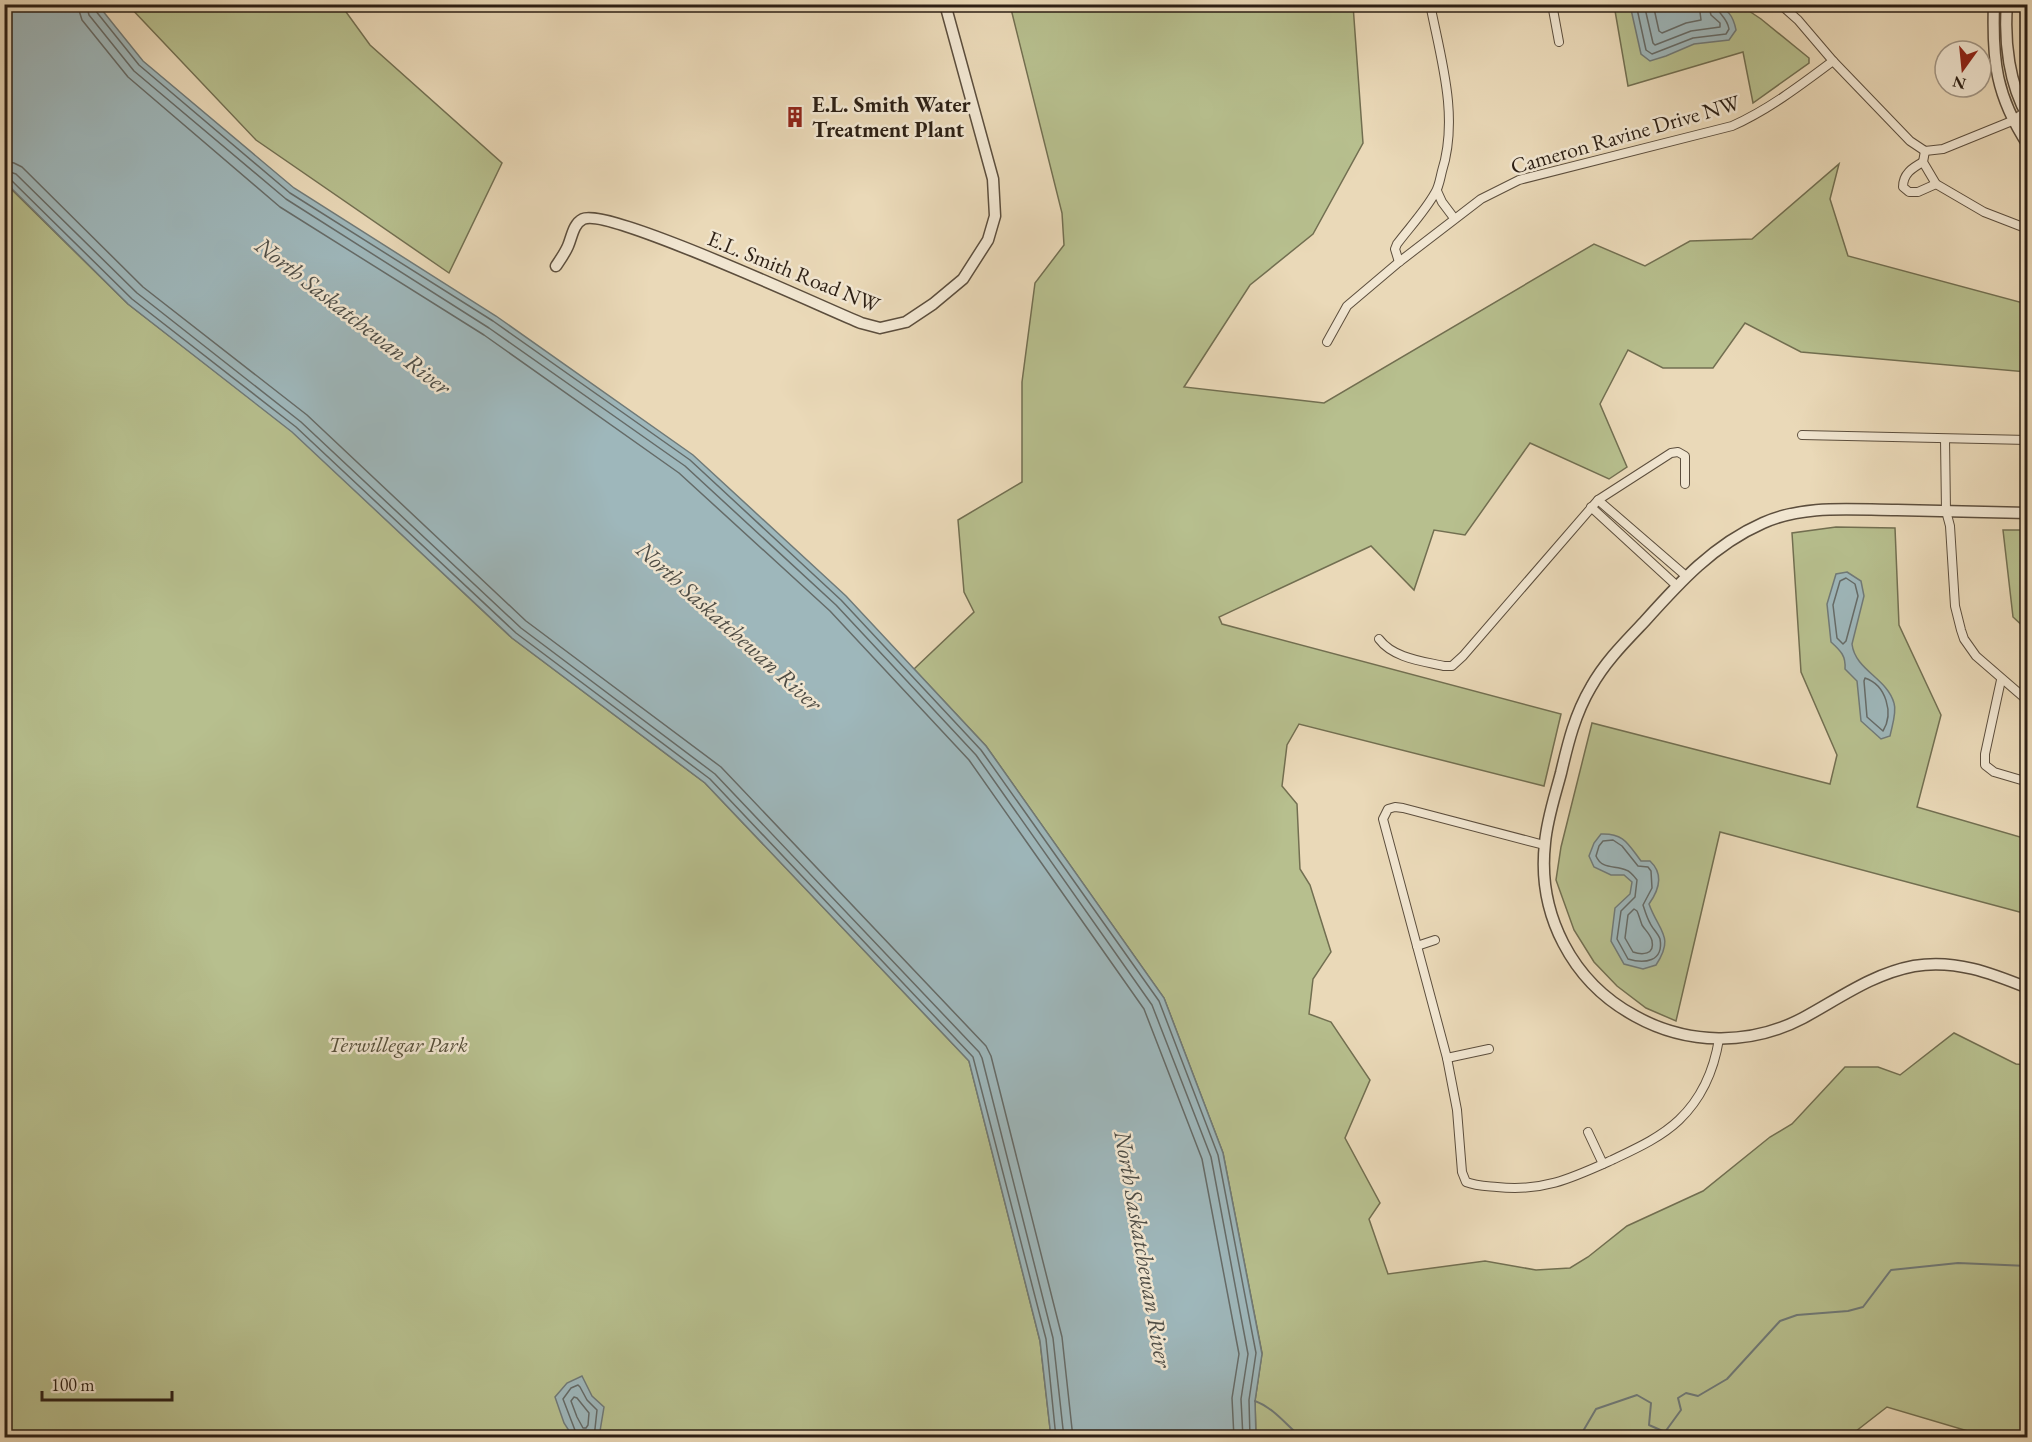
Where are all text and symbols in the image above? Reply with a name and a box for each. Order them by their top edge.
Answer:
north arrow [1933,39,1993,99]
text: N [1950,71,1968,95]
street label: Cameron Ravine Drive NW [1507,88,1744,181]
place label: E.L. Smith Water Treatment Plant [812,90,972,144]
building icon: E.L. Smith Water Treatment Plant [783,105,807,129]
street label: E.L. Smith Road NW [703,224,885,320]
water label: North Saskatchewan River [248,229,459,403]
water label: North Saskatchewan River [629,533,830,719]
park label: Terwillegar Park [328,1030,468,1059]
water label: North Saskatchewan River [1107,1127,1180,1372]
scale bar [42,1364,172,1402]
text: 100 m [51,1373,95,1396]

